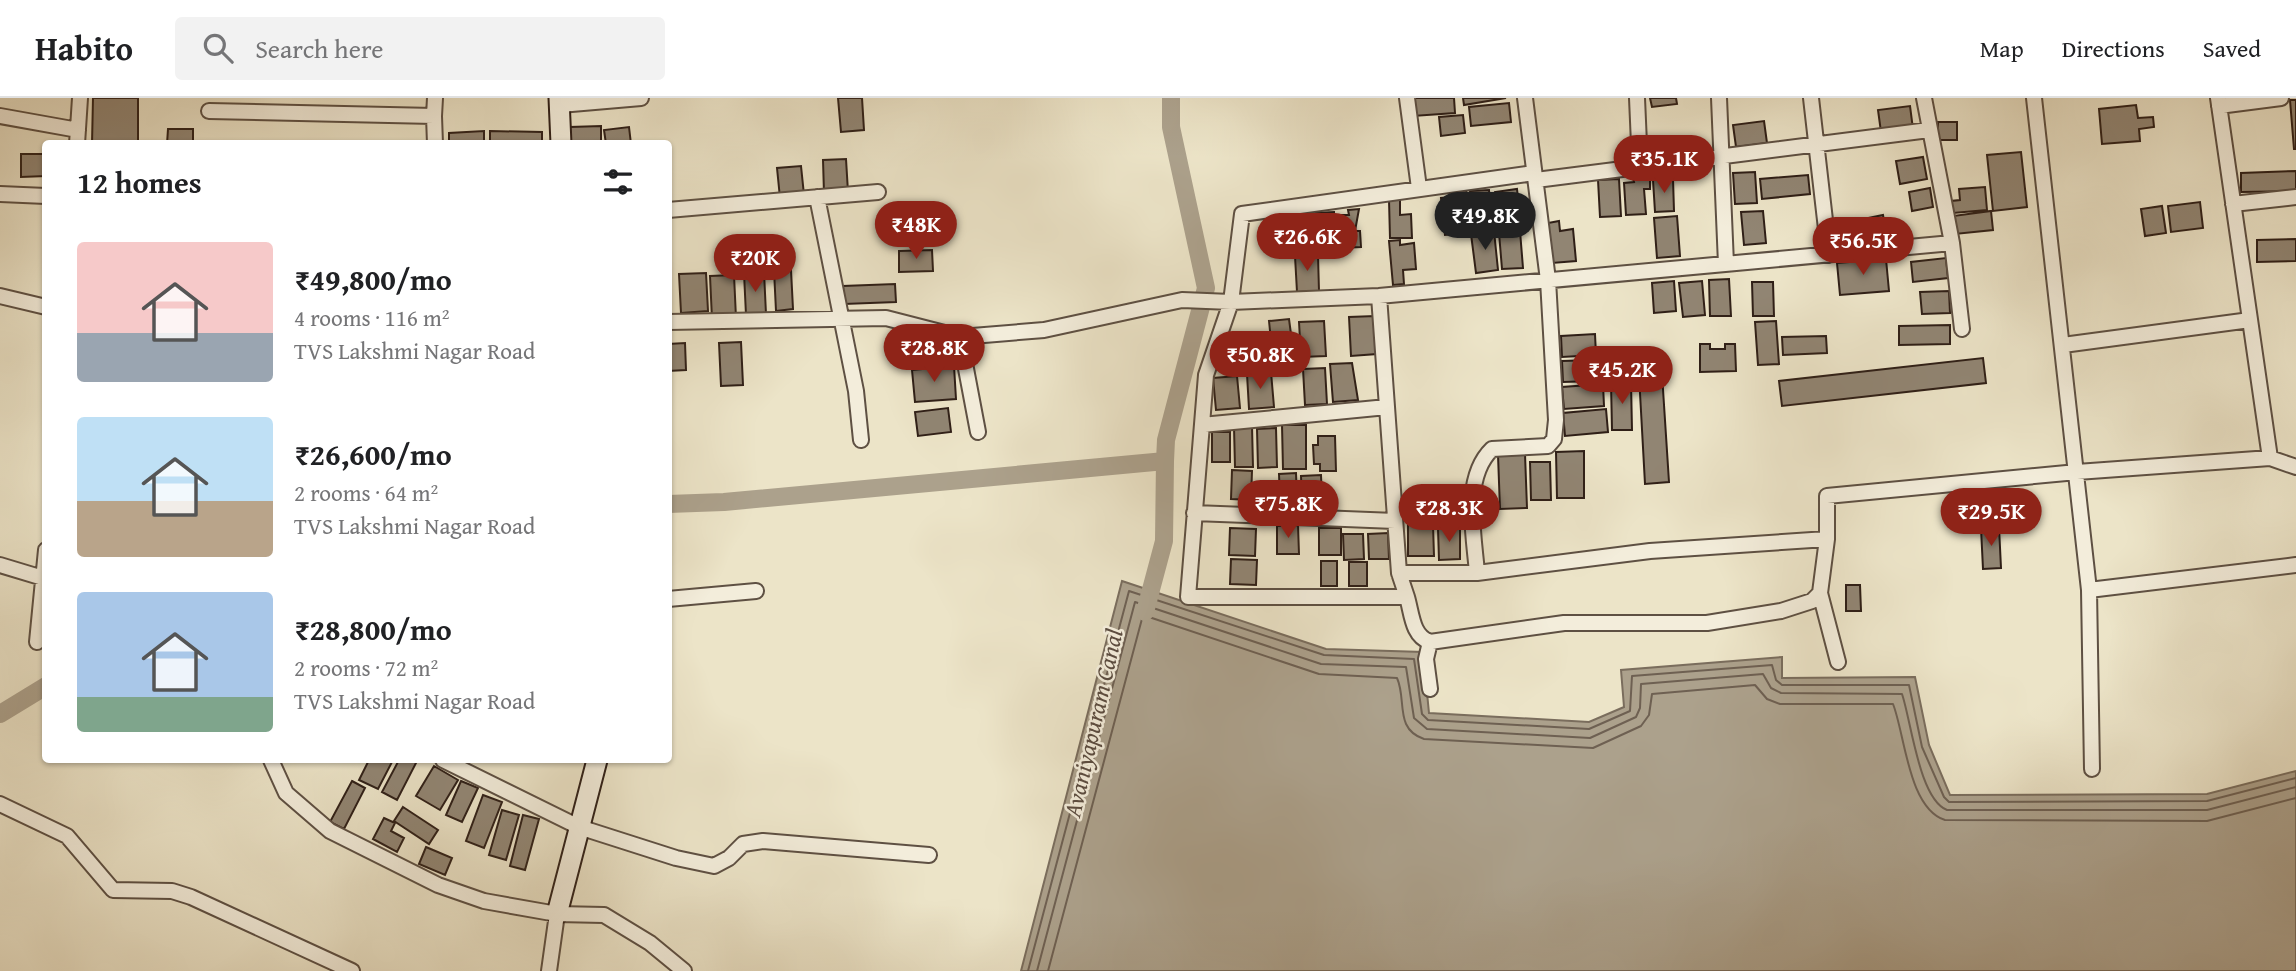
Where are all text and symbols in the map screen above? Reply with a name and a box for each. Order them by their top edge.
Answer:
search box [175,17,665,80]
text: Habito [35,24,133,72]
icon: search [199,29,237,67]
text: Search here [255,29,383,68]
text: Map [1980,31,2024,66]
text: Directions [2062,31,2165,66]
text: Saved [2203,31,2261,66]
pin: ₹35.1K [1607,136,1721,195]
text: ₹35.1K [1630,141,1698,174]
text: 12 homes [77,160,202,204]
icon: filters [599,163,637,201]
pin: ₹49.8K [1428,192,1542,252]
text: ₹49.8K [1451,198,1519,231]
pin: ₹48K [875,202,957,261]
text: ₹48K [891,207,941,240]
pin: ₹26.6K [1250,214,1364,273]
pin: ₹56.5K [1806,218,1920,277]
text: ₹26.6K [1273,219,1341,252]
text: ₹56.5K [1829,223,1897,256]
pin: ₹20K [714,234,796,294]
text: ₹20K [730,240,780,273]
text: ₹49,800/mo [294,257,452,301]
icon: home [133,270,217,354]
text: 4 rooms · 116 m² [294,301,449,334]
pin: ₹28.8K [877,324,991,384]
text: ₹28.8K [900,330,968,363]
pin: ₹50.8K [1203,331,1317,391]
text: TVS Lakshmi Nagar Road [294,334,535,367]
text: ₹50.8K [1226,337,1294,370]
pin: ₹45.2K [1565,346,1679,406]
text: ₹45.2K [1588,352,1656,385]
text: ₹26,600/mo [294,432,452,476]
icon: home [133,445,217,529]
text: 2 rooms · 64 m² [294,476,438,509]
pin: ₹75.8K [1231,480,1345,540]
pin: ₹28.3K [1392,484,1506,544]
text: ₹75.8K [1254,486,1322,519]
pin: ₹29.5K [1934,489,2048,548]
text: ₹28.3K [1415,490,1483,523]
text: ₹29.5K [1957,494,2025,527]
text: TVS Lakshmi Nagar Road [294,509,535,542]
text: ₹28,800/mo [294,607,452,651]
icon: home [133,620,217,704]
water label: Avaniyapuram Canal [1054,625,1132,821]
text: 2 rooms · 72 m² [294,651,438,684]
text: TVS Lakshmi Nagar Road [294,684,535,717]

